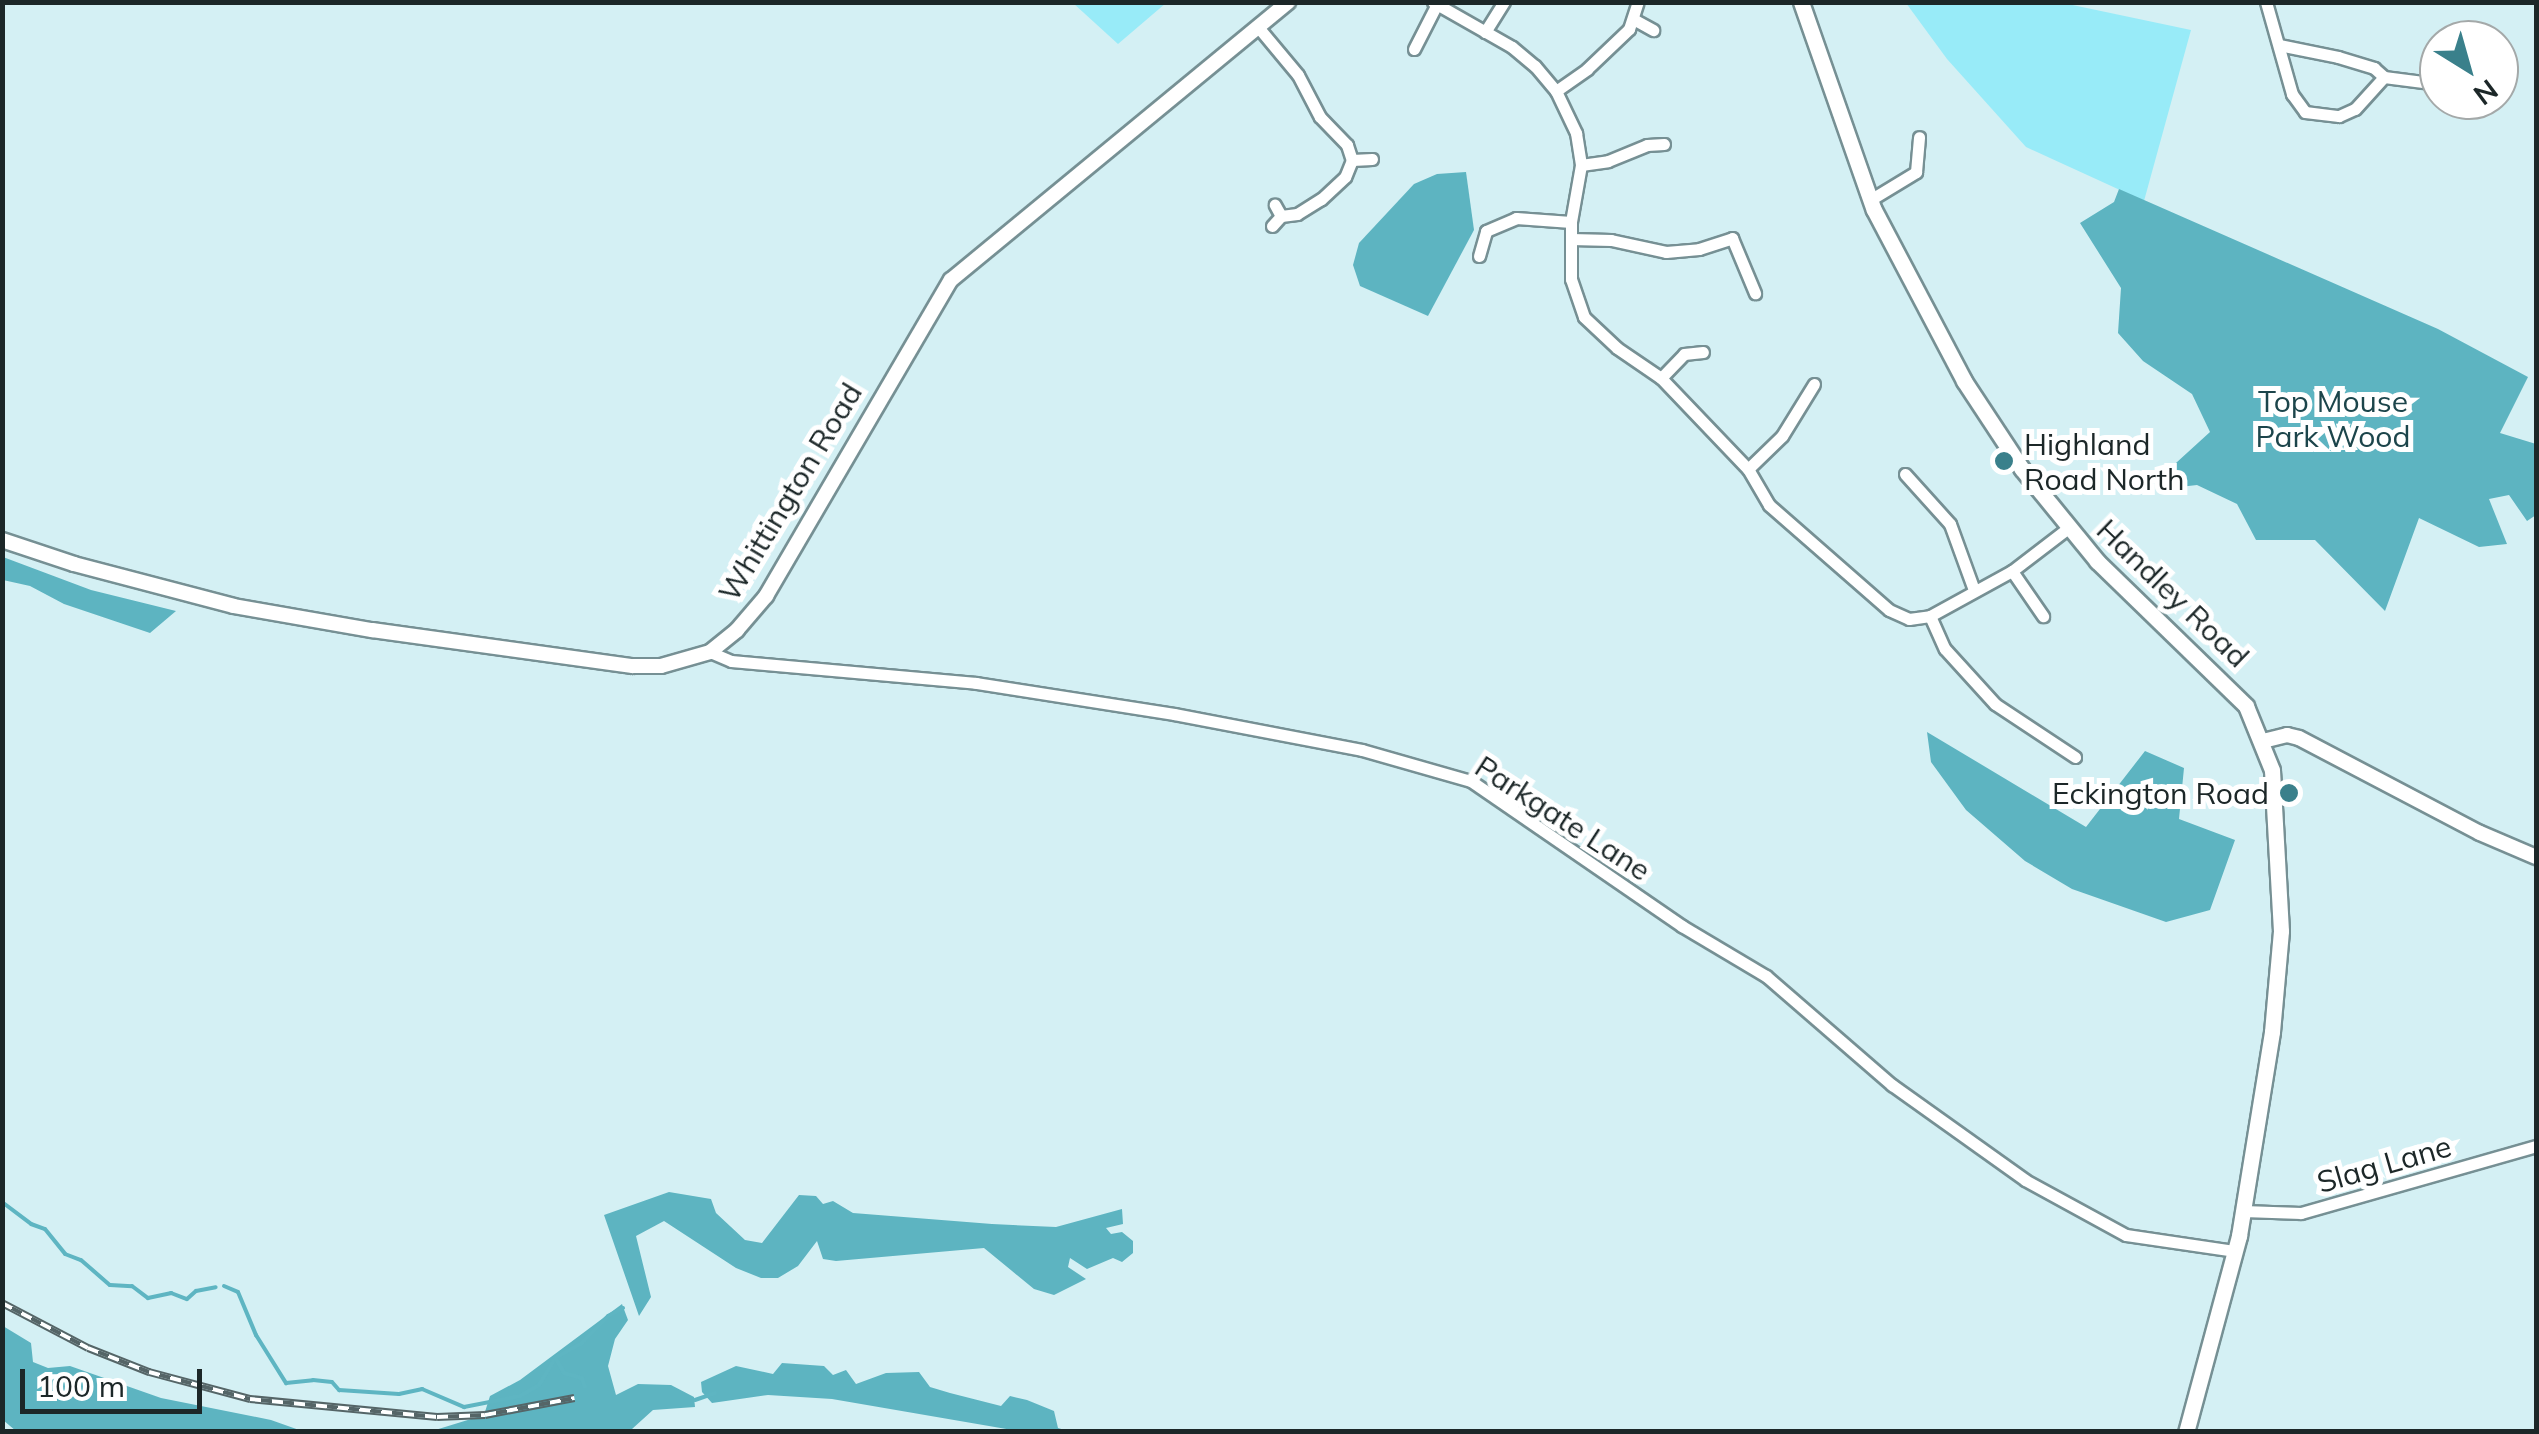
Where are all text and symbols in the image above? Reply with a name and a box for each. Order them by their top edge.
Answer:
north arrow [2419,20,2519,120]
text: N [2467,72,2505,113]
street label: Whittington Road [711,376,869,608]
park label: Top Mouse Park Wood [2256,383,2410,454]
place label: Highland Road North [2024,426,2185,496]
marker: Highland Road North [1993,450,2015,472]
street label: Handley Road [2090,512,2256,674]
street label: Parkgate Lane [1469,748,1657,888]
place label: Eckington Road [2052,775,2269,811]
marker: Eckington Road [2278,782,2300,804]
street label: Slag Lane [2313,1128,2455,1200]
scale bar [25,1349,208,1411]
text: 100 m [37,1367,125,1405]

